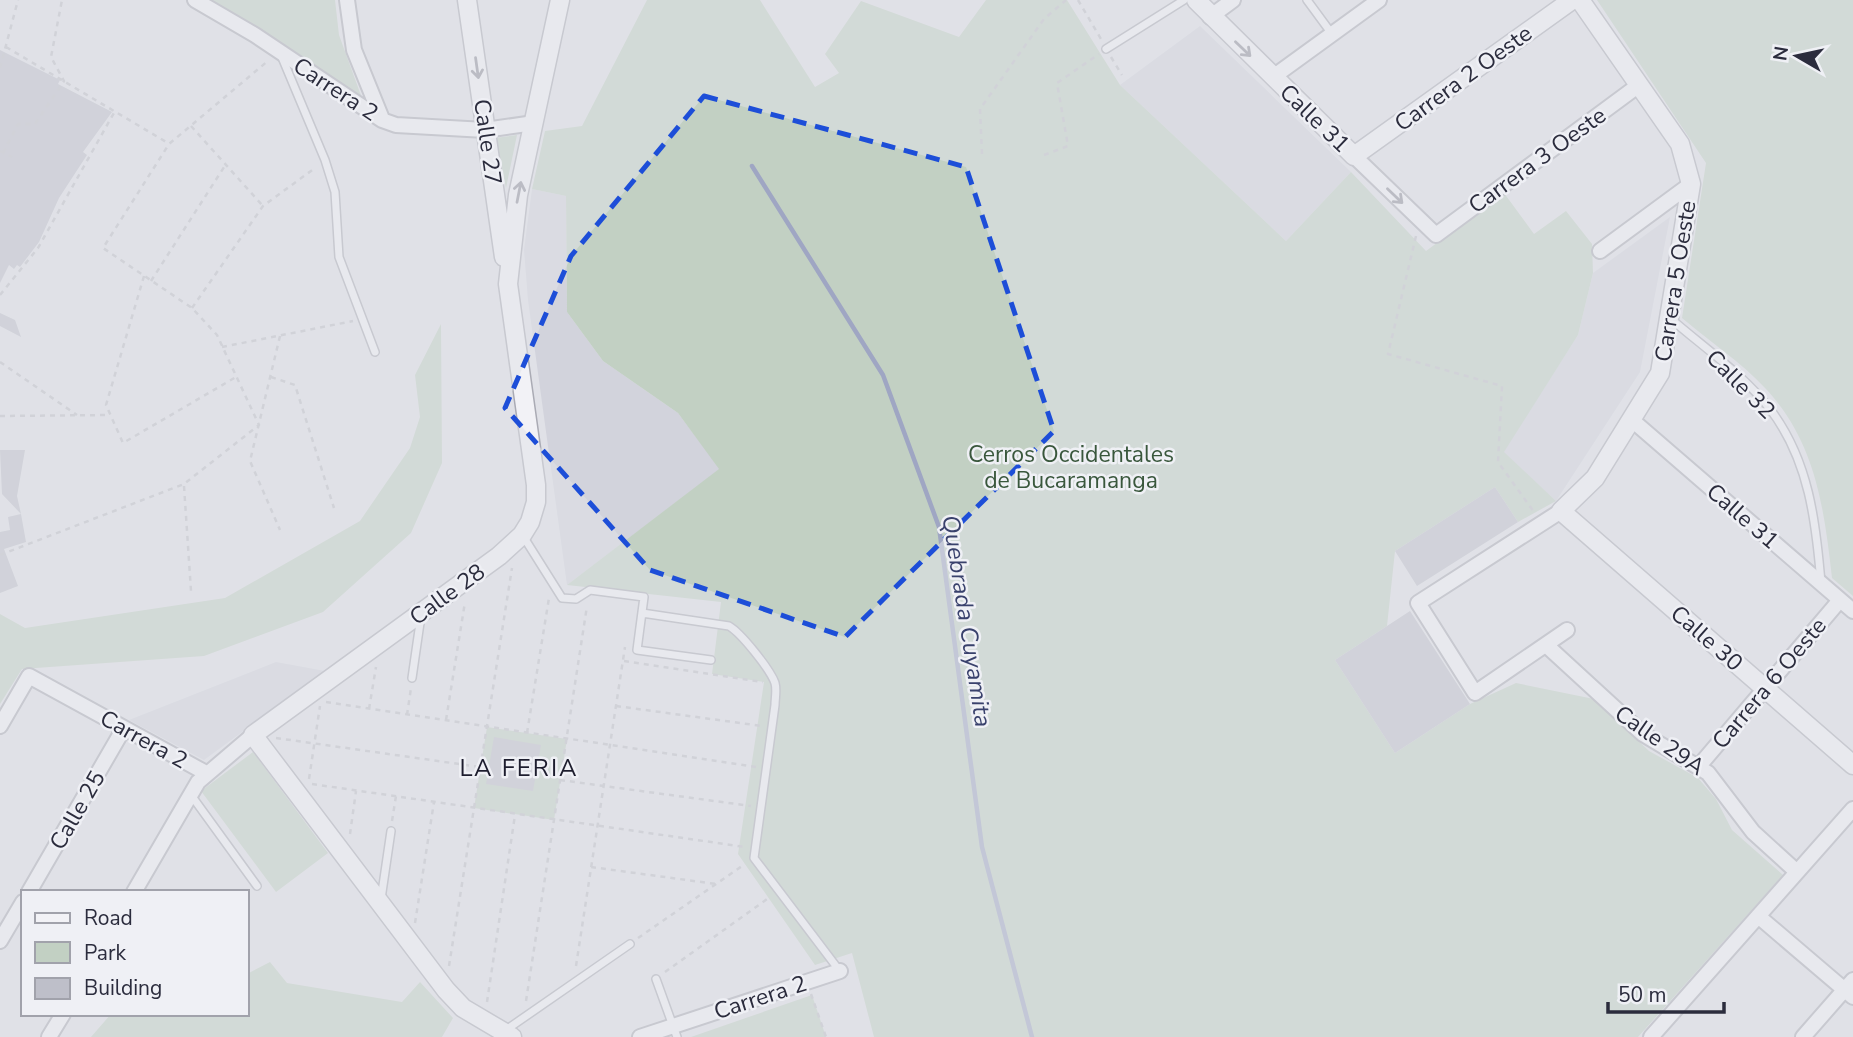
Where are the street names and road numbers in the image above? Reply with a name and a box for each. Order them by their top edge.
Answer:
street label: Carrera 2 Oeste [1388,18,1538,139]
street label: Carrera 2 [287,50,384,129]
street label: Calle 31 [1273,77,1357,160]
street label: Calle 27 [466,97,509,187]
street label: Carrera 3 Oeste [1462,100,1612,221]
street label: Carrera 5 Oeste [1647,198,1704,364]
street label: Calle 32 [1699,343,1782,426]
street label: Calle 31 [1700,476,1785,556]
street label: Calle 28 [403,556,491,632]
street label: Calle 30 [1664,598,1749,678]
street label: Carrera 6 Oeste [1705,611,1834,756]
street label: Calle 29A [1609,698,1711,783]
street label: Carrera 2 [94,703,193,776]
street label: Calle 25 [42,765,112,855]
street label: Carrera 2 [710,968,811,1027]

